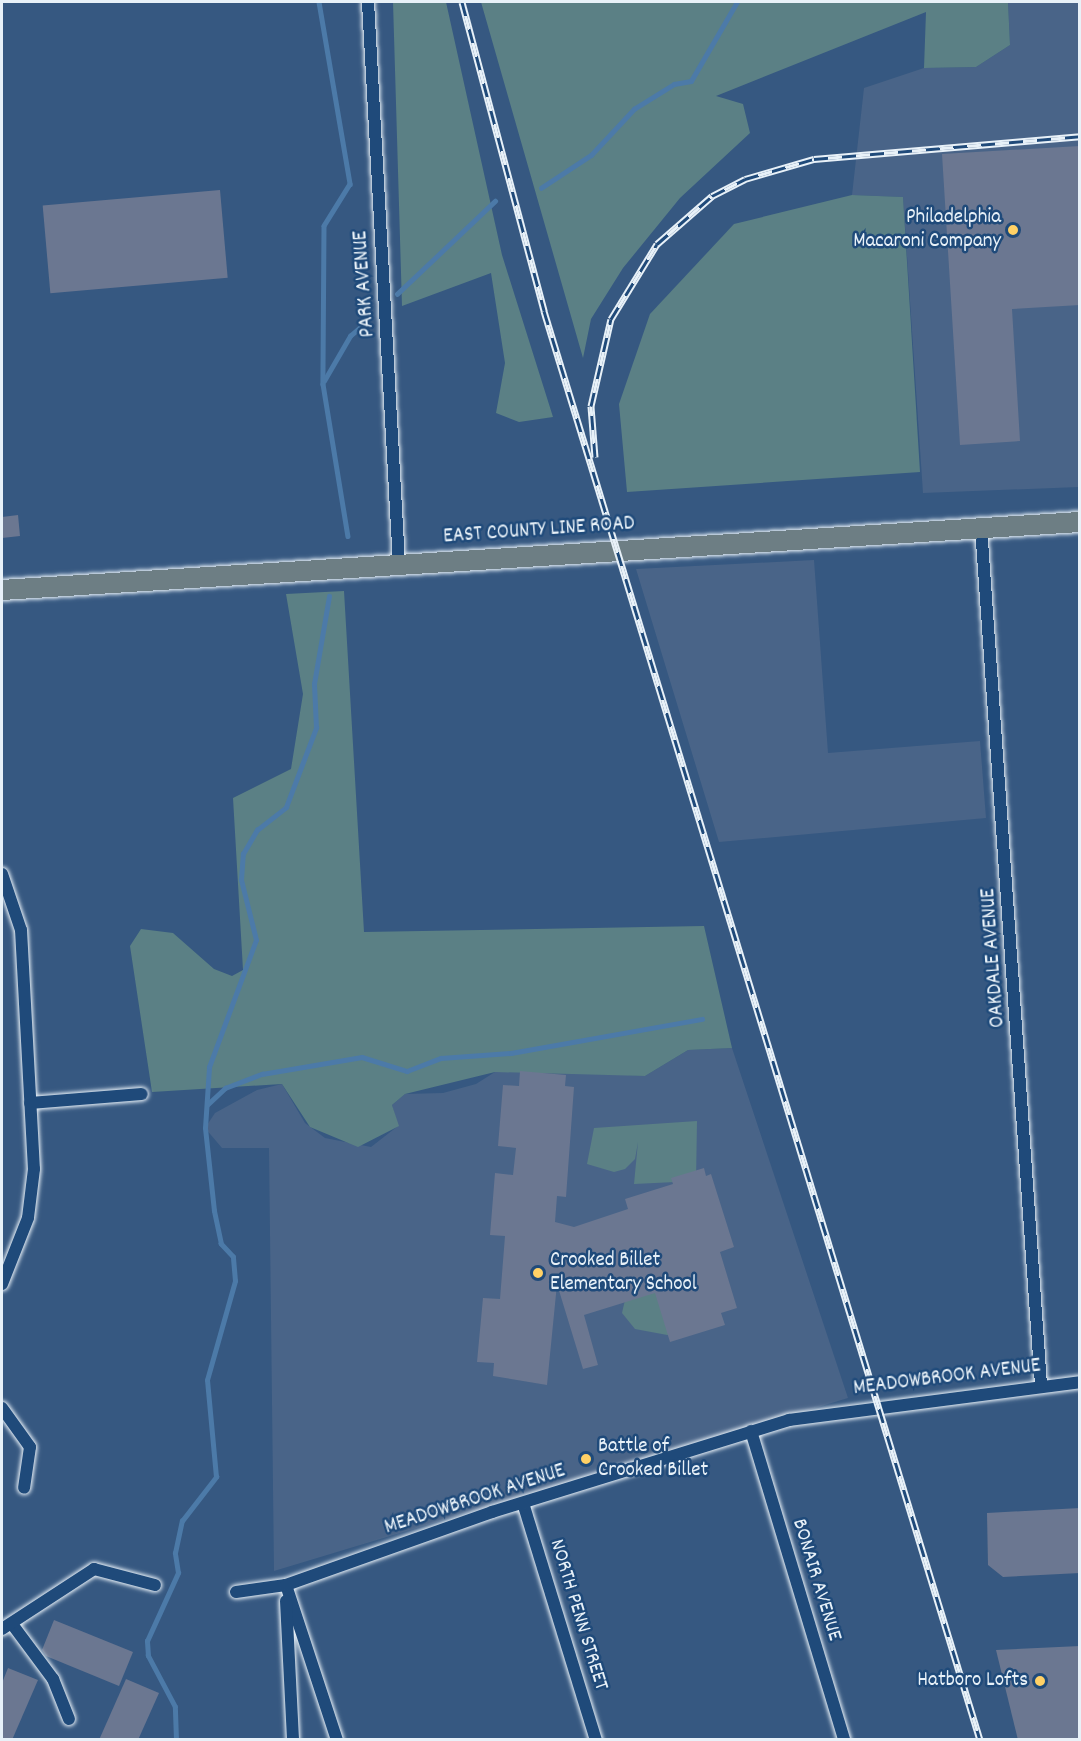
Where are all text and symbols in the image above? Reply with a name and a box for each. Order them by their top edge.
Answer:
place label: Philadelphia Macaroni Company [853,205,1001,255]
marker: Philadelphia Macaroni Company [1006,223,1020,237]
street label: PARK AVENUE [349,230,381,338]
street label: EAST COUNTY LINE ROAD [443,512,635,550]
street label: OAKDALE AVENUE [977,887,1011,1029]
place label: Crooked Billet Elementary School [550,1248,697,1298]
marker: Crooked Billet Elementary School [531,1266,545,1280]
street label: MEADOWBROOK AVENUE [852,1354,1042,1402]
place label: Battle of Crooked Billet [598,1434,708,1484]
marker: Battle of Crooked Billet [579,1452,593,1466]
street label: MEADOWBROOK AVENUE [382,1459,568,1541]
street label: BONAIR AVENUE [785,1516,847,1644]
street label: NORTH PENN STREET [543,1536,613,1694]
place label: Hatboro Lofts [917,1668,1028,1694]
marker: Hatboro Lofts [1033,1674,1047,1688]

